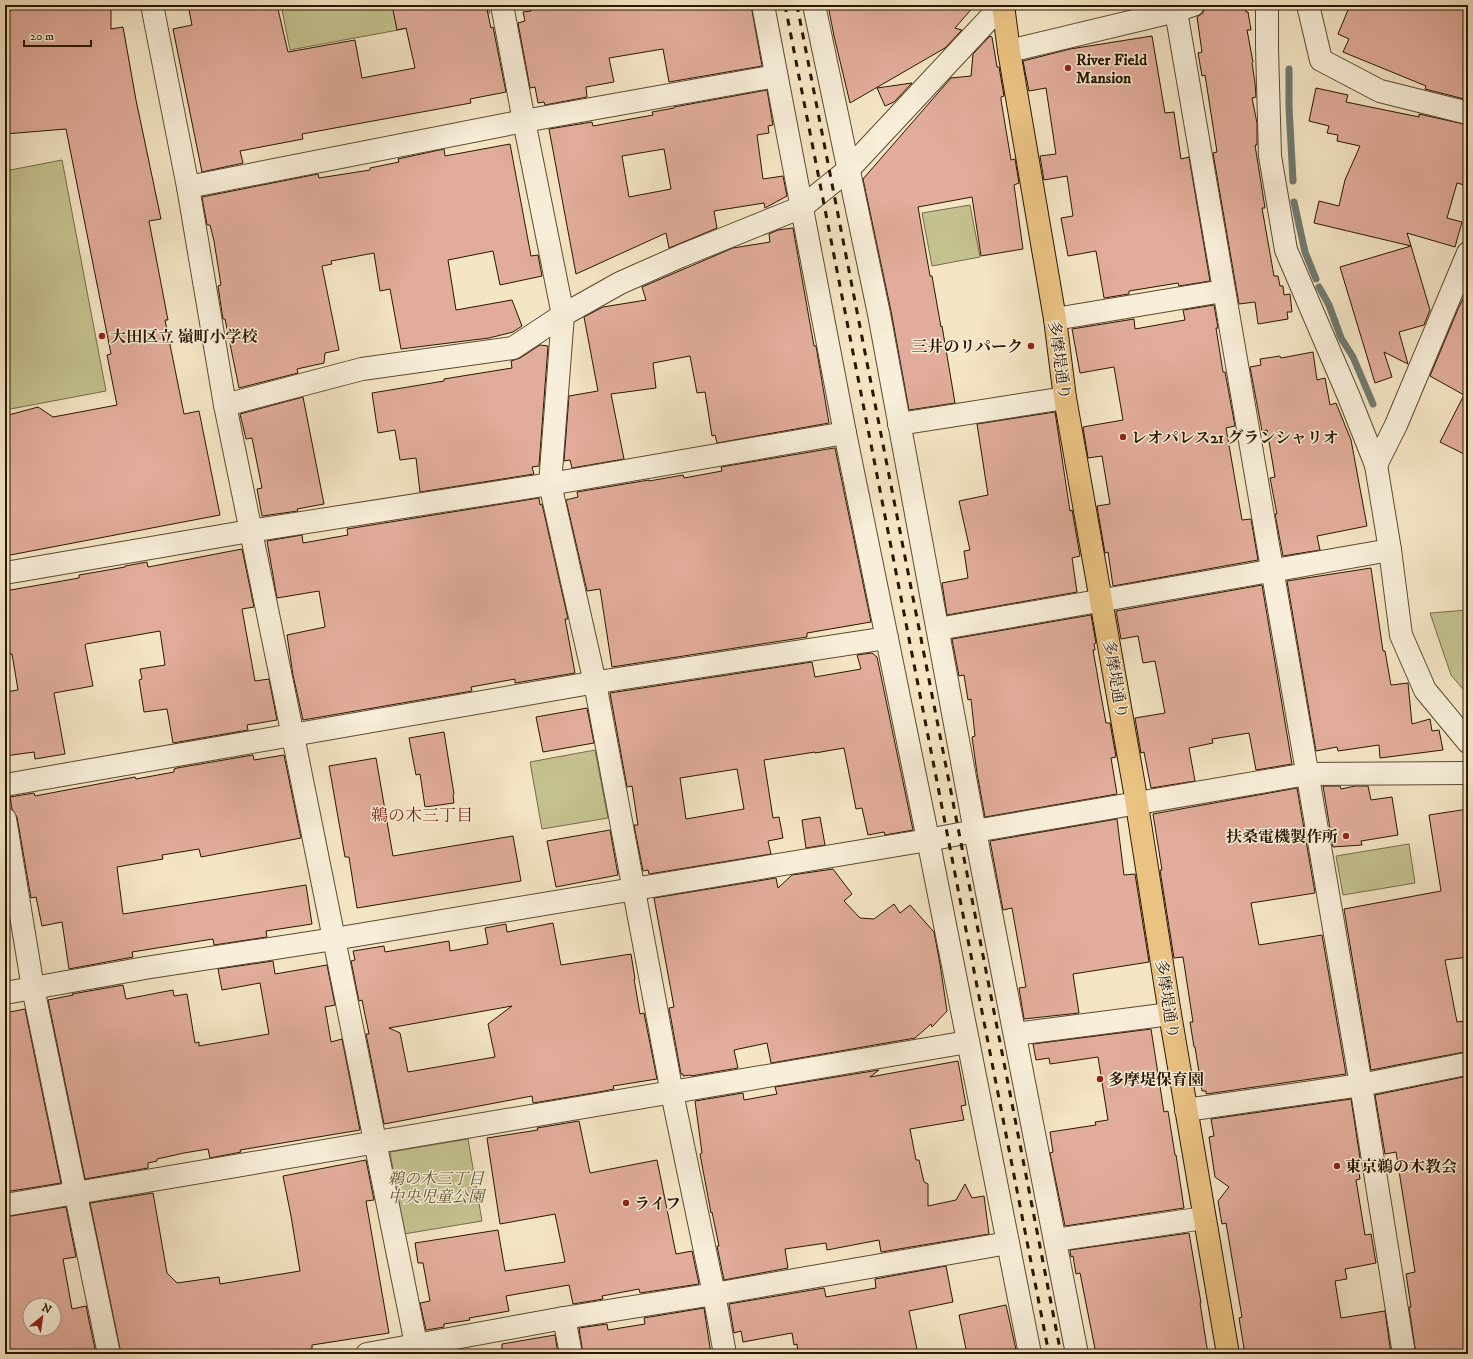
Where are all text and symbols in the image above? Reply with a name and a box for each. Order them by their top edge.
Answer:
scale bar [24,22,91,48]
text: 20 m [30,29,54,44]
place label: River Field Mansion [1076,50,1148,88]
marker: River Field Mansion [1063,63,1073,73]
street label: 多摩堤通り [1044,319,1074,401]
place label: 大田区立 嶺町小学校 [110,327,258,347]
marker: 大田区立 嶺町小学校 [97,331,107,341]
place label: 三井のリパーク [911,337,1023,357]
marker: 三井のリパーク [1026,341,1036,351]
place label: レオパレス21 グランシャリオ [1131,428,1339,448]
marker: レオパレス21 グランシャリオ [1118,432,1128,442]
street label: 多摩堤通り [1098,638,1132,720]
district label: 鵜の木三丁目 [371,805,473,827]
place label: 扶桑電機製作所 [1226,827,1338,847]
marker: 扶桑電機製作所 [1341,831,1351,841]
street label: 多摩堤通り [1151,958,1183,1040]
place label: 多摩堤保育園 [1108,1070,1204,1090]
marker: 多摩堤保育園 [1095,1074,1105,1084]
place label: 東京鵜の木教会 [1345,1157,1457,1177]
marker: 東京鵜の木教会 [1332,1161,1342,1171]
park label: 鵜の木三丁目 中央児童公園 [388,1169,487,1207]
place label: ライフ [634,1194,681,1214]
marker: ライフ [621,1198,631,1208]
north arrow [22,1297,62,1337]
text: N [39,1301,54,1317]

